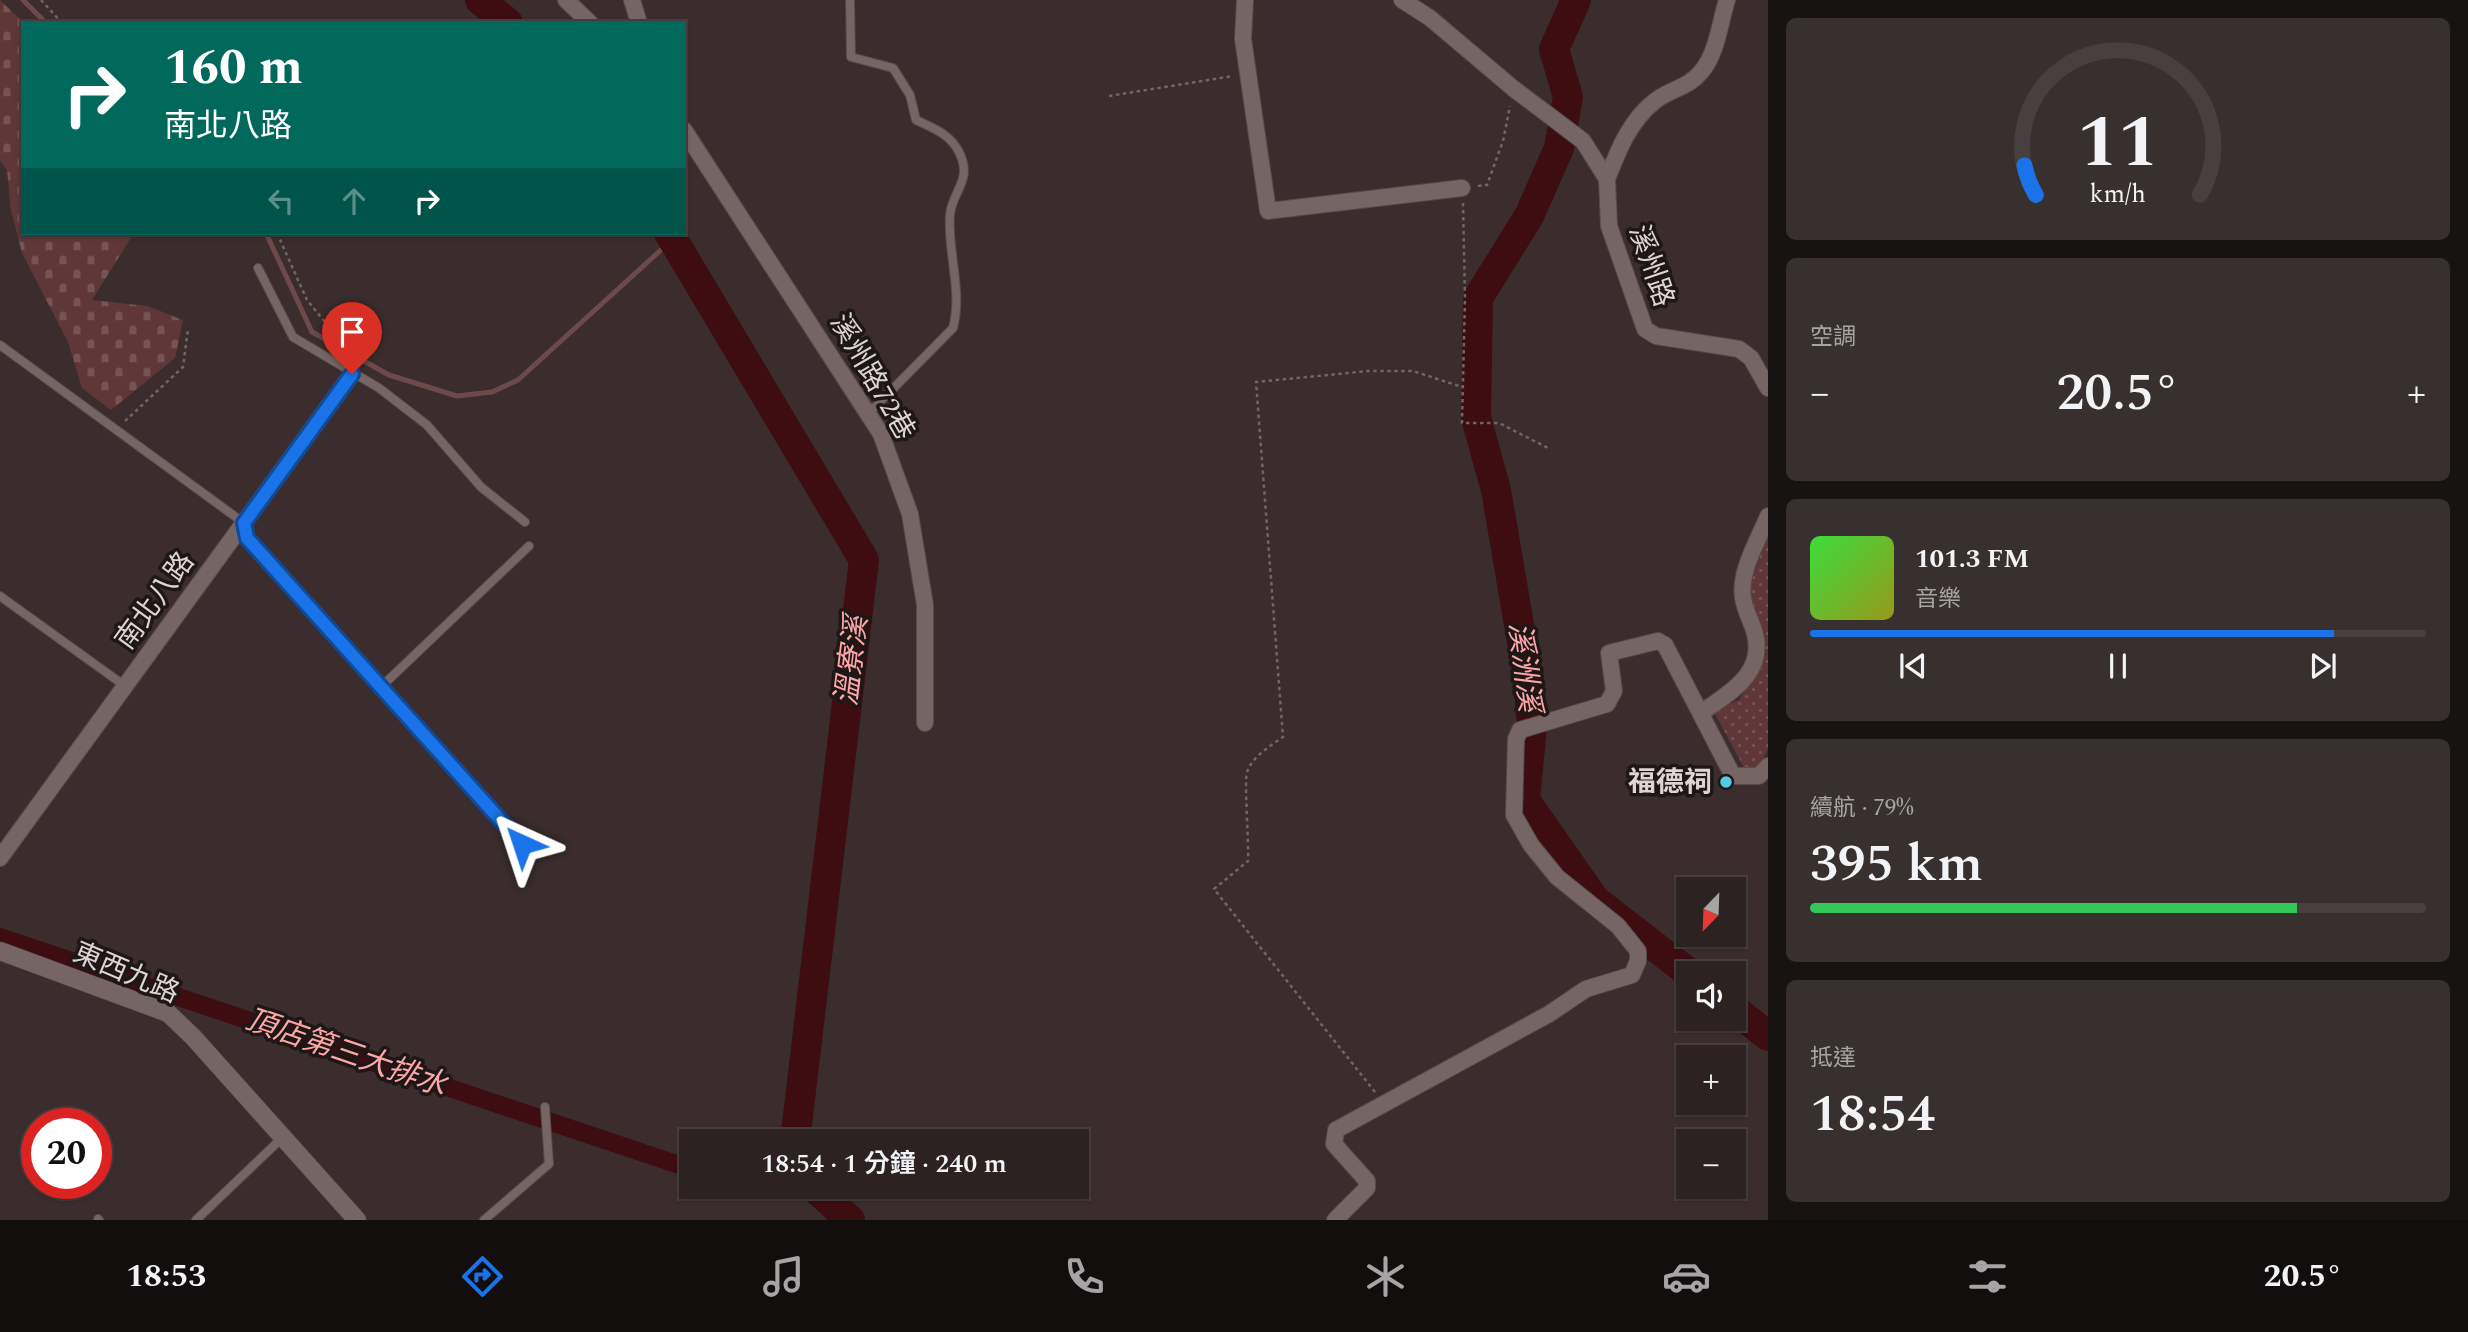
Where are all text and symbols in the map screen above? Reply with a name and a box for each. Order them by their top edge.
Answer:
text: 160 m [164,31,303,106]
icon: right [49,49,140,140]
text: 11 [2077,89,2159,200]
text: 南北八路 [164,102,292,151]
text: km/h [2090,176,2146,214]
icon: left [262,182,300,220]
icon: ahead [335,182,373,220]
icon: right [408,182,446,220]
street label: 溪州路 [1617,219,1685,313]
pin [322,302,382,374]
street label: 溪州路72巷 [818,306,926,448]
icon: arrive [333,313,371,351]
text: 空調 [1810,320,1856,355]
text: 20.5° [2056,354,2180,433]
text: − [1810,365,1829,423]
text: + [2407,365,2426,423]
text: 101.3 FM [1915,539,2029,579]
street label: 南北八路 [105,543,205,659]
text: 音樂 [1915,582,1961,617]
water label: 溫寮溪 [824,610,881,708]
water label: 溪洲溪 [1496,620,1553,718]
icon: previous [1894,647,1932,685]
icon: pause [2099,647,2137,685]
icon: next [2304,647,2342,685]
place label: 福德祠 [1628,761,1712,804]
marker: 福德祠 [1718,774,1734,790]
text: 續航 · 79% [1810,791,1914,826]
position arrow [485,807,559,881]
text: 395 km [1810,825,1983,904]
north arrow [1676,877,1746,947]
map controls [1676,877,1746,1199]
street label: 東西九路 [66,931,186,1015]
button: sound [1676,961,1746,1031]
water label: 頂店第三大排水 [239,997,455,1110]
text: 抵達 [1810,1041,1856,1076]
button: + [1676,1045,1746,1115]
text: 18:54 [1810,1075,1935,1154]
speed limit sign: 20 [21,1108,112,1199]
button: − [1676,1129,1746,1199]
text: 18:54 · 1 分鐘 · 240 m [761,1144,1007,1184]
text: 18:53 [126,1252,206,1301]
icon: directions [458,1252,507,1301]
icon: music [759,1252,808,1301]
icon: phone [1060,1252,1109,1301]
icon: climate [1361,1252,1410,1301]
icon: car [1662,1252,1711,1301]
icon: filters [1963,1252,2012,1301]
text: 20.5° [2264,1252,2342,1301]

